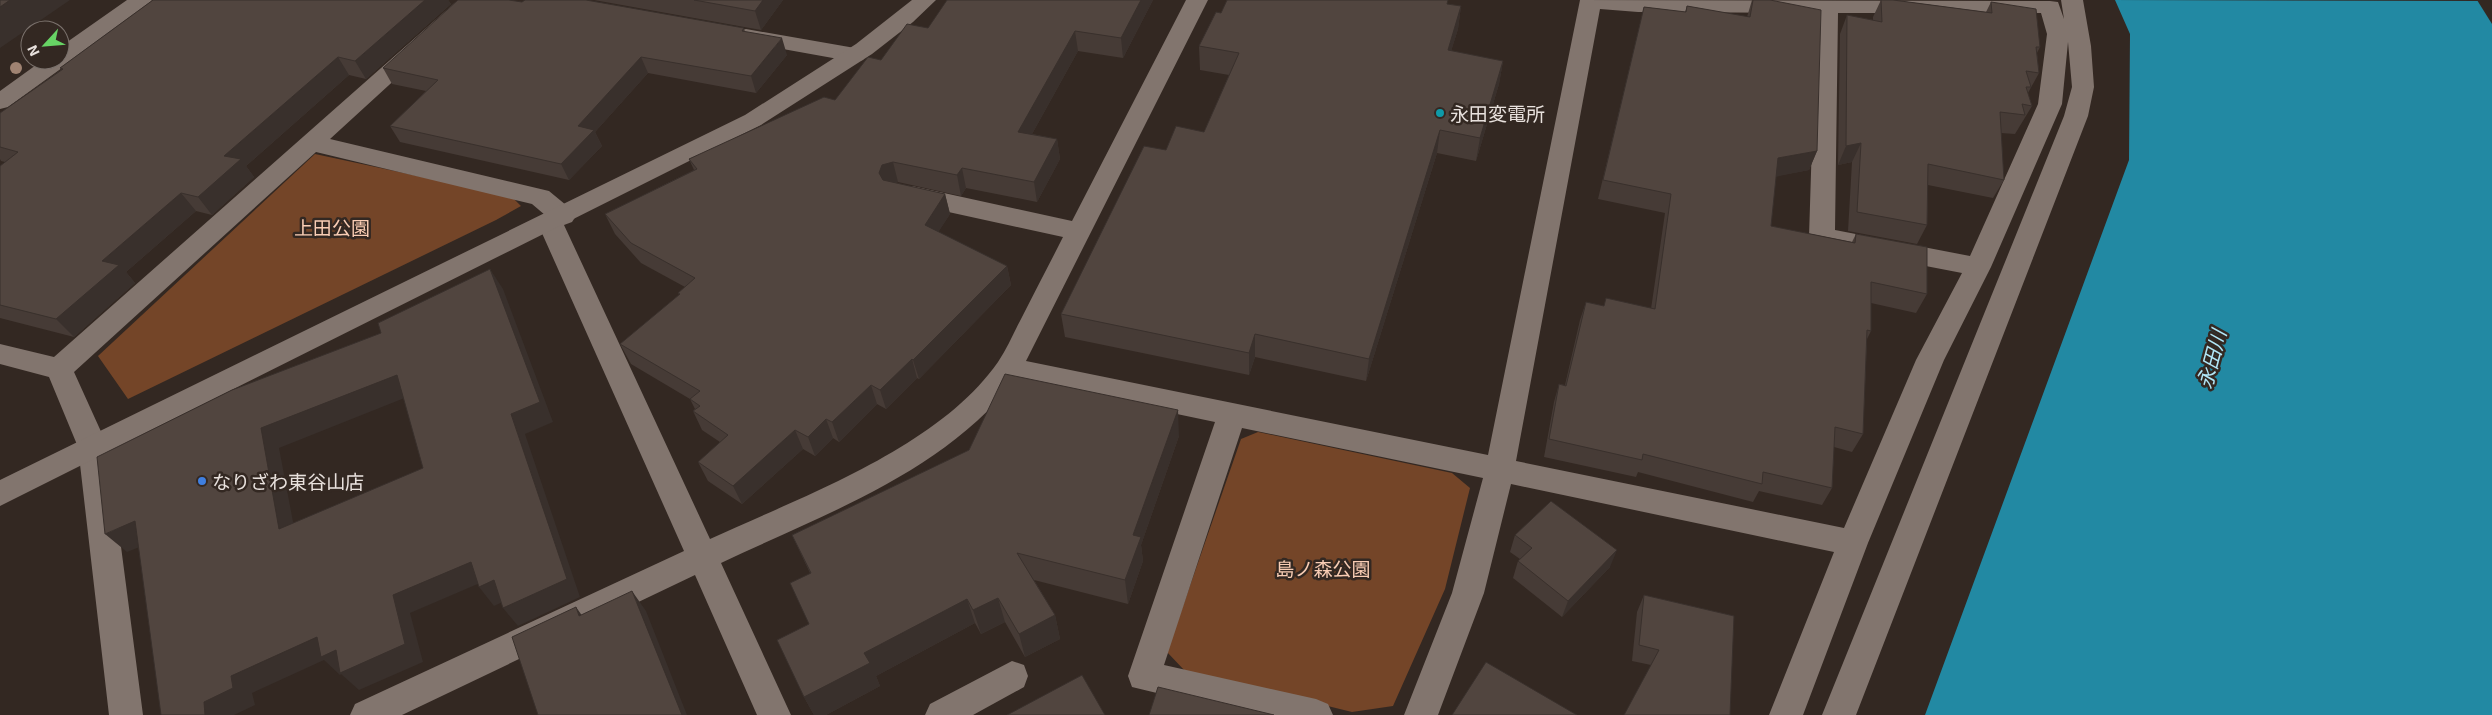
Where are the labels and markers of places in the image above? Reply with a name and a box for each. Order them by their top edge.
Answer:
place label: 永田変電所 [1450,102,1545,125]
marker: 永田変電所 [1434,107,1446,119]
place label: なりざわ東谷山店 [212,470,364,493]
marker: なりざわ東谷山店 [196,475,208,487]

